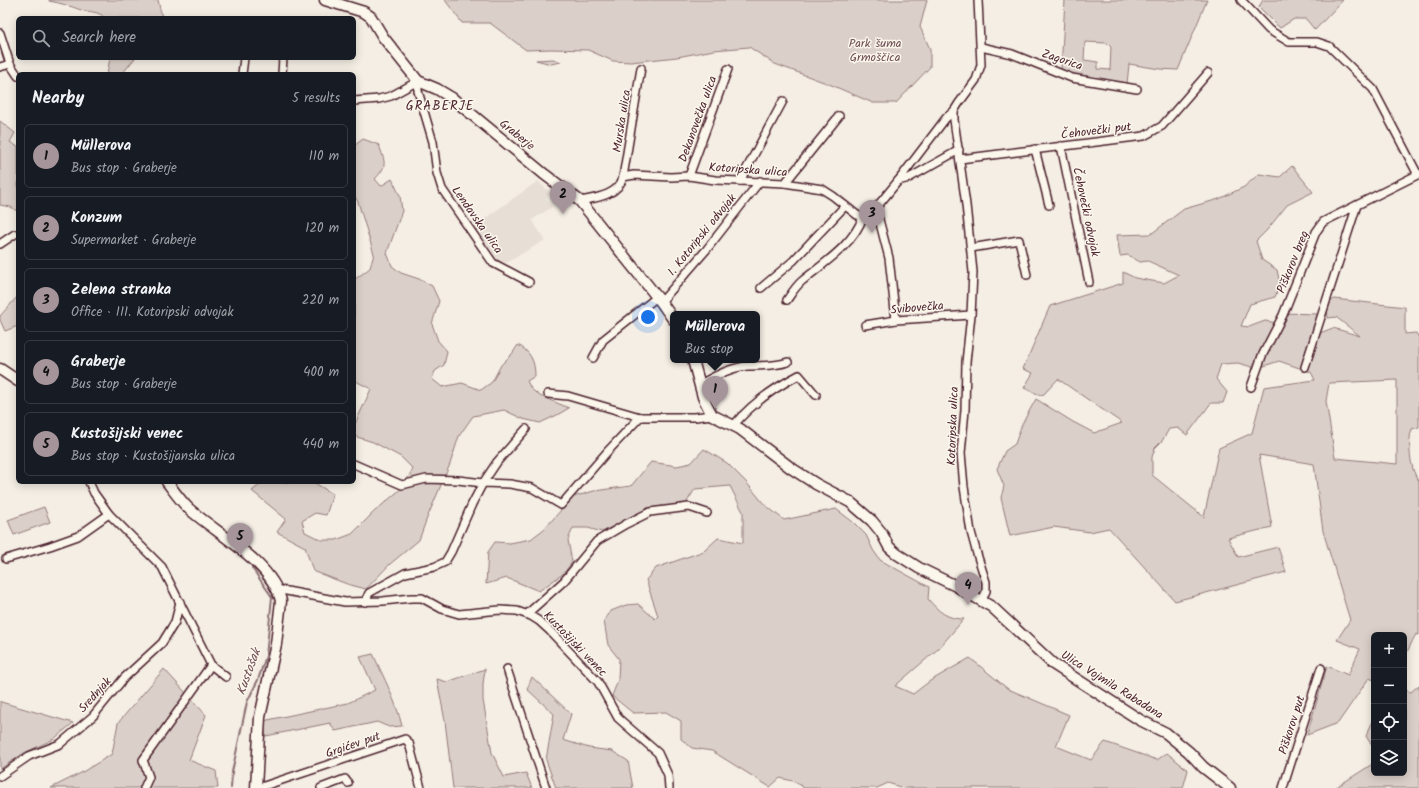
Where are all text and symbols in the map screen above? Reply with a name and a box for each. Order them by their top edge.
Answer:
search box [16,16,356,60]
text: Search here [62,26,136,50]
icon: search [30,27,52,49]
park label: Park šuma Grmoščica [849,34,902,67]
street label: Zagorica [1039,44,1085,76]
street label: Dekanovečka ulica [674,73,723,165]
text: Nearby [32,85,84,112]
text: 5 results [292,88,340,109]
street label: Murska ulica [608,88,636,154]
district label: GRABERJE [406,96,474,117]
street label: Graberje [495,115,539,156]
street label: Čehovečki put [1060,117,1133,145]
text: Müllerova [71,134,131,158]
text: 1 [44,146,48,167]
text: 110 m [309,146,339,167]
text: Bus stop · Graberje [71,158,177,179]
street label: Kotoripska ulica [708,158,788,182]
street label: Čehovečki odvojak [1067,166,1105,259]
pin: 2 [550,181,576,214]
street label: Lendavska ulica [447,182,508,258]
street label: I. Kotoripski odvojak [663,189,741,280]
pin: 3 [859,200,885,233]
text: Konzum [71,206,122,230]
text: 2 [42,218,50,239]
text: 120 m [305,218,339,239]
street label: Piškorov breg [1272,227,1314,296]
text: Supermarket · Graberje [71,230,196,251]
text: Zelena stranka [71,278,171,302]
text: 3 [42,290,50,311]
text: 220 m [302,290,339,311]
street label: Svibovečka [890,296,945,320]
text: Office · III. Kotoripski odvojak [71,302,234,323]
your location [638,307,658,327]
popup [670,311,760,363]
text: Müllerova [685,315,745,339]
text: Bus stop [685,339,733,360]
text: Graberje [71,350,126,374]
text: 4 [42,362,50,383]
text: 400 m [303,362,339,383]
text: Bus stop · Graberje [71,374,177,395]
pin: 1 [702,376,728,409]
street label: Kotoripska ulica [942,386,964,466]
text: Kustošijski venec [71,422,183,446]
text: 5 [43,434,49,455]
text: 440 m [303,434,339,455]
text: Bus stop · Kustošijanska ulica [71,446,235,467]
pin: 5 [227,523,253,556]
pin: 4 [955,572,981,605]
street label: Kustošijski venec [539,607,611,681]
map controls [1371,632,1407,776]
button: + [1371,632,1407,668]
water label: Kustošak [231,644,268,698]
street label: Ulica Vojmila Rabadana [1057,646,1167,724]
button: − [1371,668,1407,704]
street label: Srednjak [74,673,117,717]
street label: Piškorov put [1274,693,1311,757]
button: locate [1371,704,1407,740]
street label: Grgićev put [323,727,383,763]
button: layers [1371,740,1407,776]

